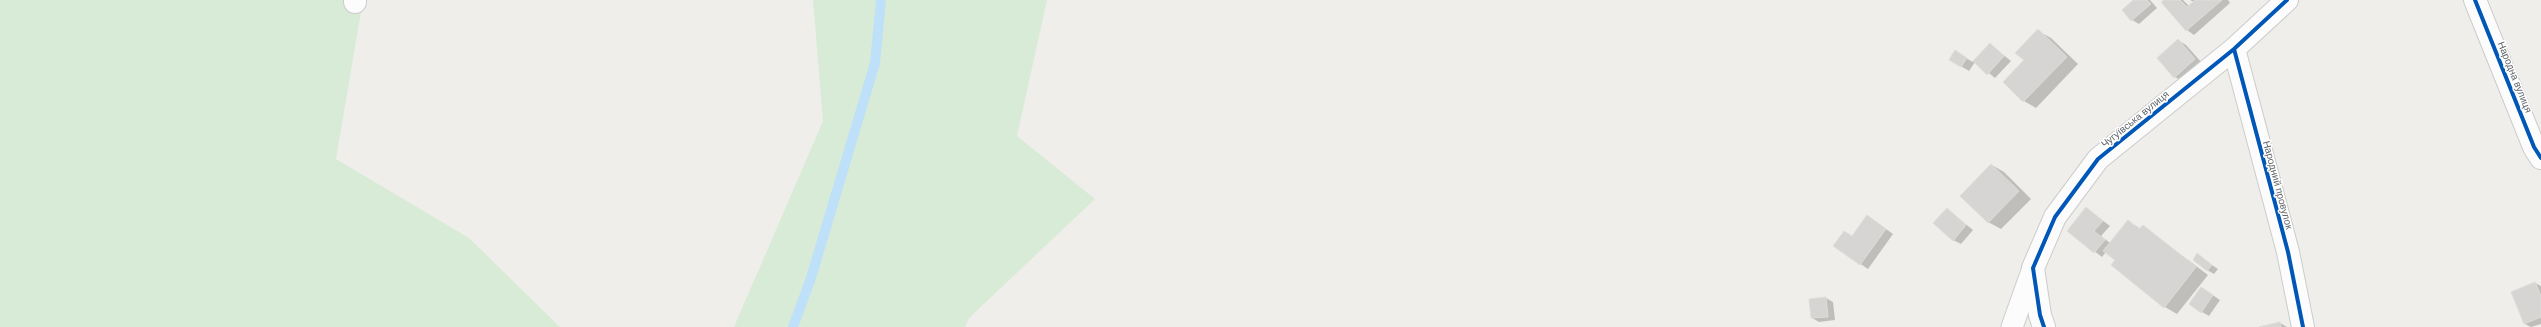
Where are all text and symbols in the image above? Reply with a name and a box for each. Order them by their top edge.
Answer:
street label: Народна вулиця [2495,39,2535,115]
street label: Чугуївська вулиця [2098,88,2172,150]
street label: Народний провулок [2260,139,2296,231]

